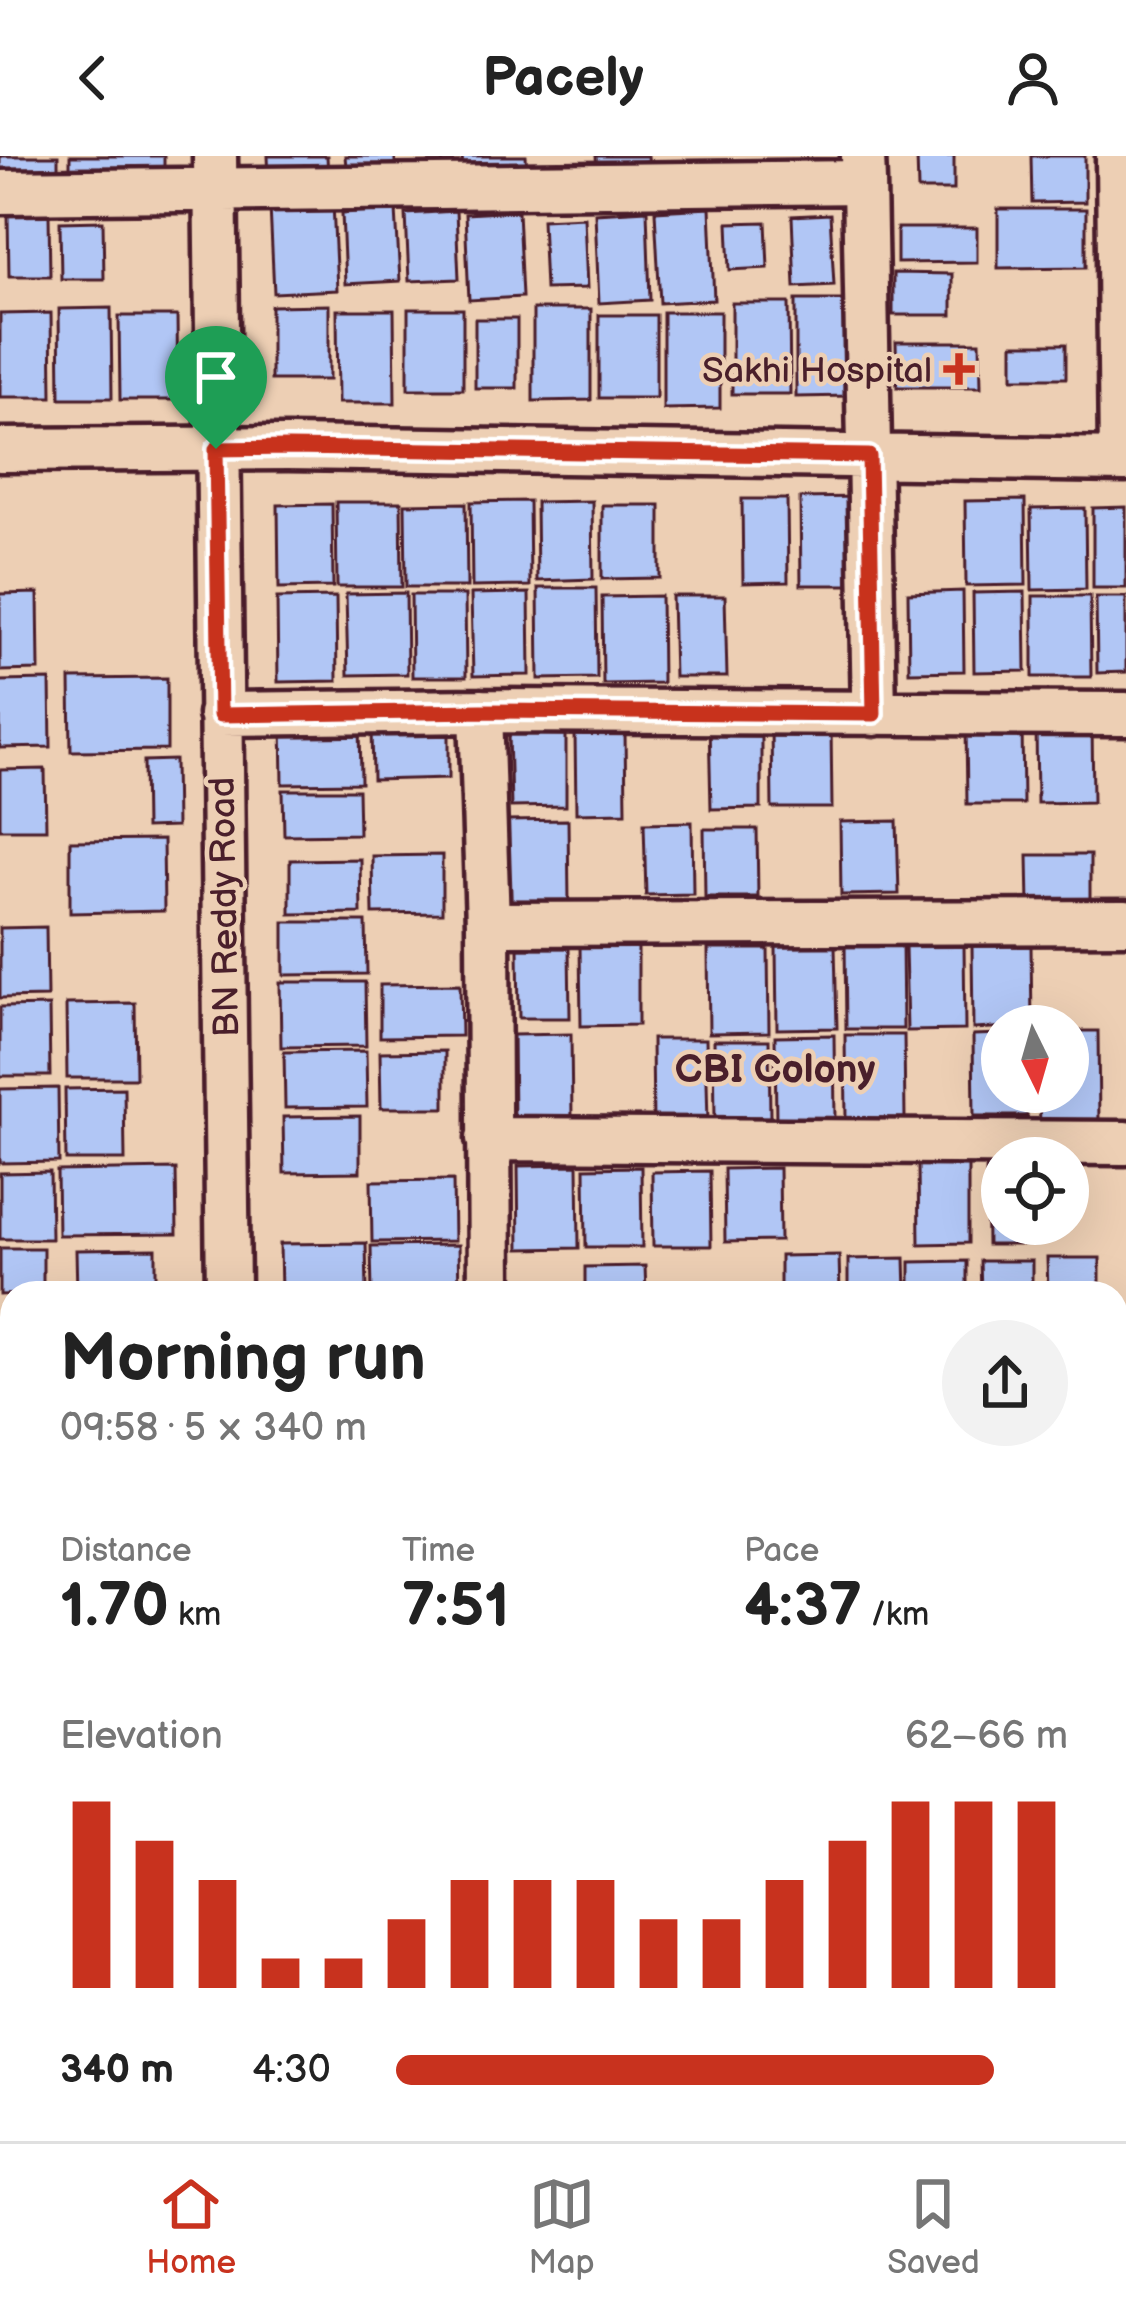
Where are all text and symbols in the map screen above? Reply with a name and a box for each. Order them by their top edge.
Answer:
icon: back [60,45,126,111]
icon: person [1000,45,1066,111]
text: Pacely [482,46,644,111]
pin [165,326,267,449]
icon: arrive [183,344,249,410]
place label: Sakhi Hospital [702,350,932,393]
marker: Sakhi Hospital [943,353,975,385]
street label: BN Reddy Road [202,776,249,1037]
north arrow [981,1005,1089,1113]
map controls [981,1005,1089,1245]
district label: CBI Colony [675,1047,875,1094]
button: locate [981,1137,1089,1245]
text: Morning run [60,1320,426,1399]
button: share [942,1320,1068,1446]
text: 09:58 · 5 × 340 m [60,1405,367,1452]
text: Distance [60,1531,192,1571]
text: Time [402,1531,475,1571]
text: Pace [744,1531,819,1571]
text: 1.70 [60,1571,169,1643]
text: 7:51 [402,1571,509,1643]
text: 4:37 [744,1571,862,1643]
text: km [169,1595,221,1635]
text: /km [862,1595,929,1635]
text: Elevation [60,1713,223,1760]
text: 62–66 m [905,1713,1068,1760]
text: 340 m [60,2047,174,2094]
text: 4:30 [252,2047,331,2094]
tab: Home [146,2171,236,2283]
tab: Map [528,2171,595,2283]
tab: Saved [887,2171,980,2283]

